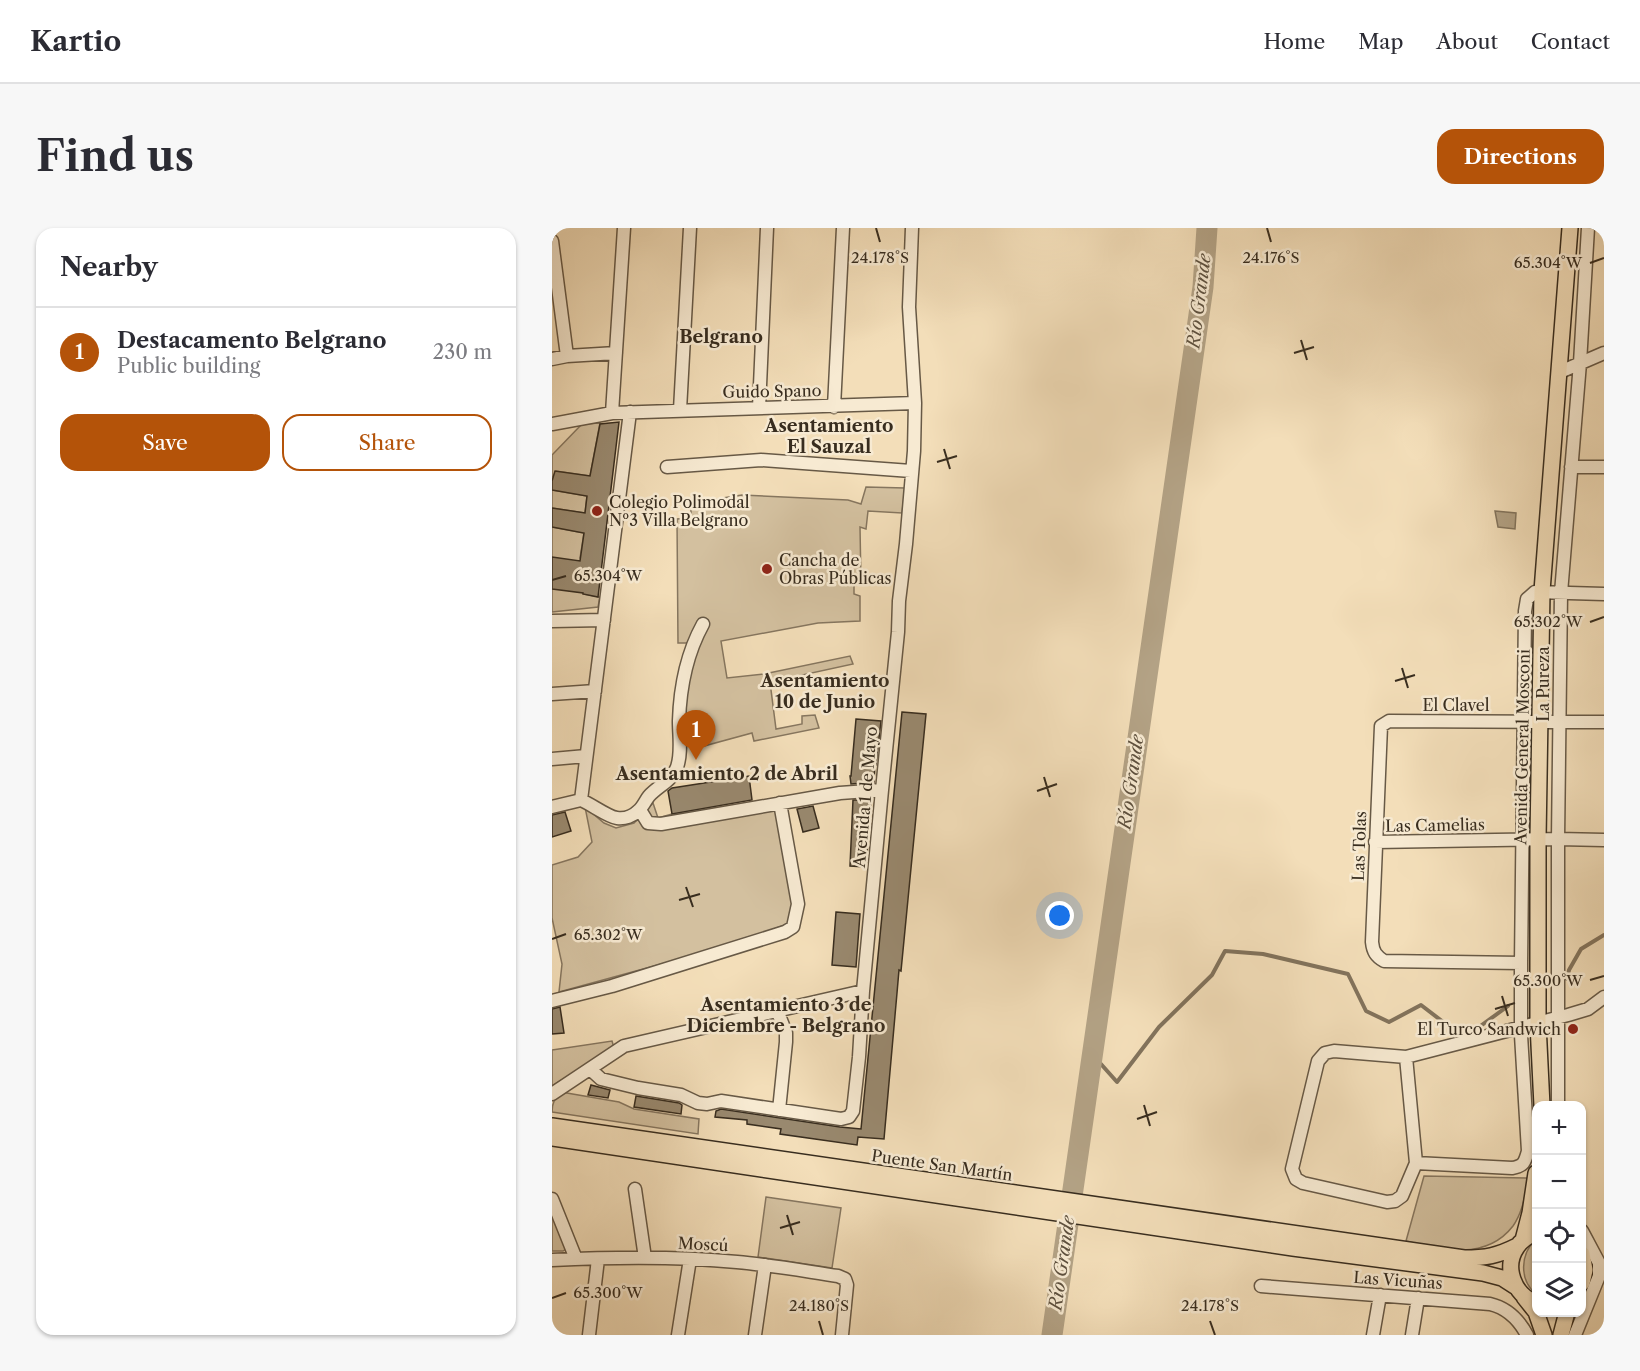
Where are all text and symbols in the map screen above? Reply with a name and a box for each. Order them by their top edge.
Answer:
text: Kartio [30,24,121,58]
text: Home [1264,29,1325,54]
text: Map [1358,29,1403,54]
text: About [1436,29,1498,54]
text: Contact [1531,29,1610,54]
button: Directions [1437,129,1604,184]
text: Find us [36,130,194,182]
text: 24.178°S [851,248,909,267]
text: 24.176°S [1242,248,1300,267]
text: Nearby [60,251,158,283]
water label: Río Grande [1182,251,1216,352]
text: 65.304°W [1514,253,1583,272]
district label: Belgrano [679,326,763,348]
text: Destacamento Belgrano [117,327,387,354]
text: 1 [75,340,84,364]
text: 230 m [433,340,492,364]
text: Public building [117,354,260,378]
street label: Guido Spano [722,380,822,402]
button: Save [60,414,270,471]
button: Share [282,414,492,471]
district label: Asentamiento El Sauzal [763,415,894,458]
place label: Colegio Polimodal Nº3 Villa Belgrano [609,492,750,530]
marker: Colegio Polimodal Nº3 Villa Belgrano [590,504,604,518]
place label: Cancha de Obras Públicas [779,550,892,588]
marker: Cancha de Obras Públicas [760,562,774,576]
text: 65.304°W [574,566,643,585]
text: 65.302°W [1514,612,1583,631]
street label: La Pureza [1533,646,1553,722]
street label: Avenida General Mosconi [1510,649,1534,846]
district label: Asentamiento 10 de Junio [759,670,890,713]
street label: El Clavel [1422,695,1490,715]
pin: 1 [676,710,716,760]
street label: Avenida 1 de Mayo [849,725,881,869]
water label: Río Grande [1113,732,1149,833]
district label: Asentamiento 2 de Abril [615,763,838,785]
street label: Las Tolas [1348,811,1370,881]
street label: Las Camelias [1385,814,1485,836]
your location [1045,901,1074,930]
text: 65.302°W [574,925,643,944]
text: 65.300°W [1513,971,1583,990]
district label: Asentamiento 3 de Diciembre - Belgrano [687,994,885,1037]
place label: El Turco Sandwich [1417,1019,1561,1039]
marker: El Turco Sandwich [1566,1022,1580,1036]
map controls [1532,1101,1586,1317]
button: + [1532,1101,1586,1155]
street label: Puente San Martín [870,1145,1014,1185]
button: − [1532,1155,1586,1209]
button: locate [1532,1209,1586,1263]
water label: Río Grande [1044,1213,1080,1314]
street label: Moscú [677,1233,729,1255]
button: layers [1532,1263,1586,1317]
street label: Las Vicuñas [1353,1267,1443,1293]
text: 65.300°W [573,1283,643,1302]
text: 24.180°S [789,1296,849,1315]
text: 24.178°S [1181,1296,1239,1315]

